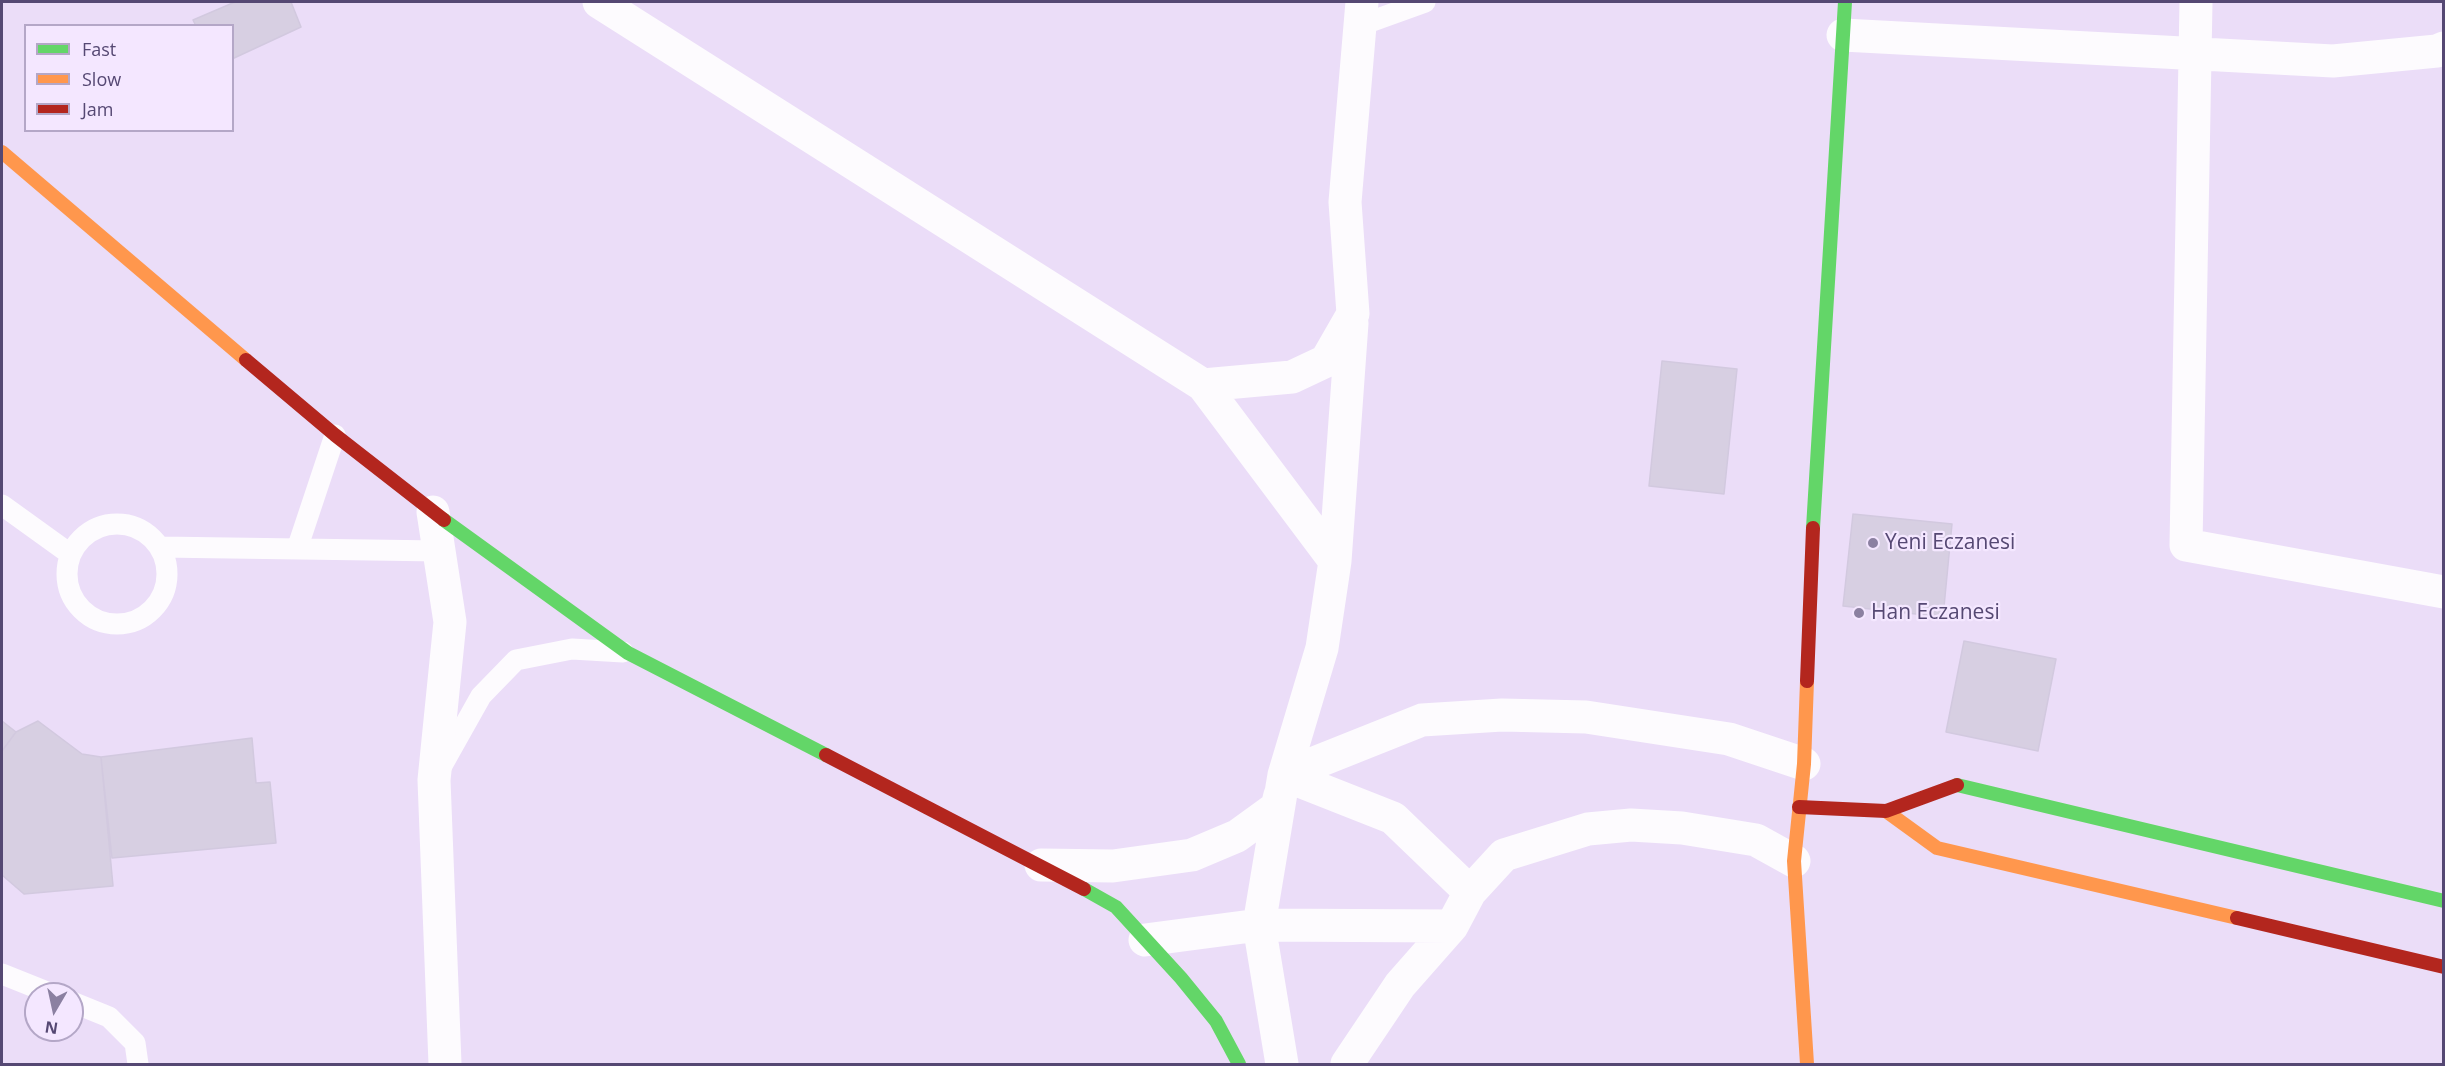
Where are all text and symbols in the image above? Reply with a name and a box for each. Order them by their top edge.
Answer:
legend [24,24,234,132]
text: Fast [82,37,116,61]
text: Slow [82,67,121,91]
text: Jam [82,97,114,121]
place label: Yeni Eczanesi [1885,530,2015,556]
marker: Yeni Eczanesi [1866,536,1880,550]
place label: Han Eczanesi [1871,600,2000,626]
marker: Han Eczanesi [1852,606,1866,620]
north arrow [24,982,84,1042]
text: N [43,1016,60,1040]

